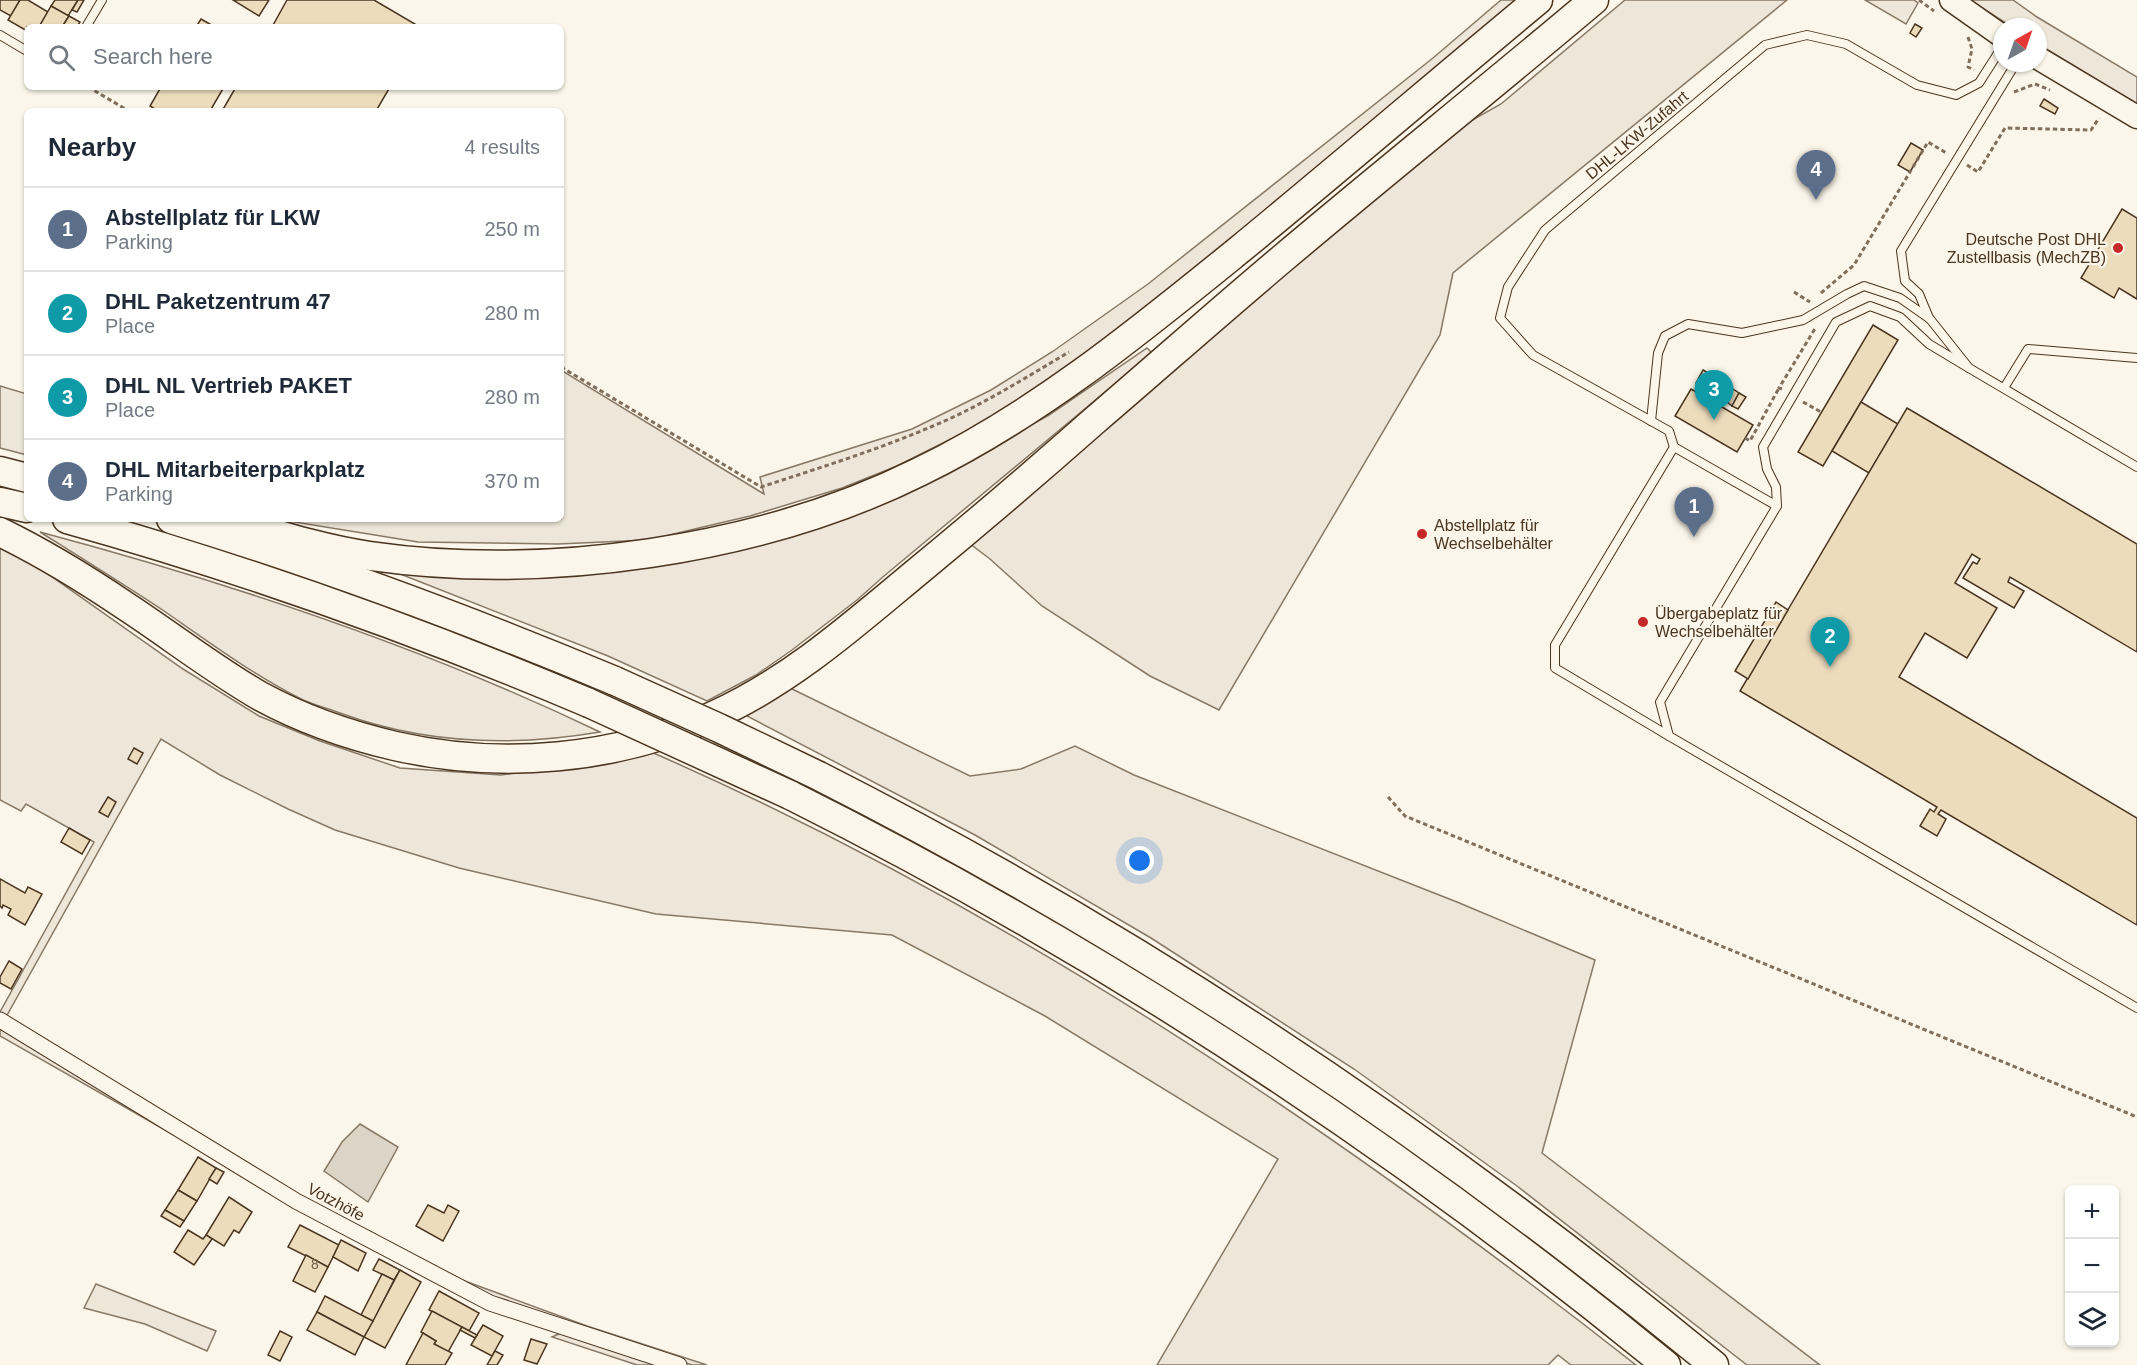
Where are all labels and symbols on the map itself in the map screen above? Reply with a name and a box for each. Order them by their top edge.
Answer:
north arrow [1993,18,2047,72]
street label: DHL-LKW-Zufahrt [1583,87,1692,183]
pin: 4 [1796,150,1836,200]
place label: Deutsche Post DHL Zustellbasis (MechZB) [1947,231,2106,266]
marker: Deutsche Post DHL Zustellbasis (MechZB) [2111,241,2125,255]
pin: 3 [1694,370,1734,420]
pin: 1 [1674,488,1714,537]
place label: Abstellplatz für Wechselbehälter [1434,517,1554,552]
marker: Abstellplatz für Wechselbehälter [1415,527,1429,541]
place label: Übergabeplatz für Wechselbehälter [1655,605,1783,640]
marker: Übergabeplatz für Wechselbehälter [1636,615,1650,629]
pin: 2 [1810,618,1850,667]
your location [1125,846,1154,875]
street label: Votzhöfe [305,1180,368,1224]
house number: 8 [311,1256,319,1272]

